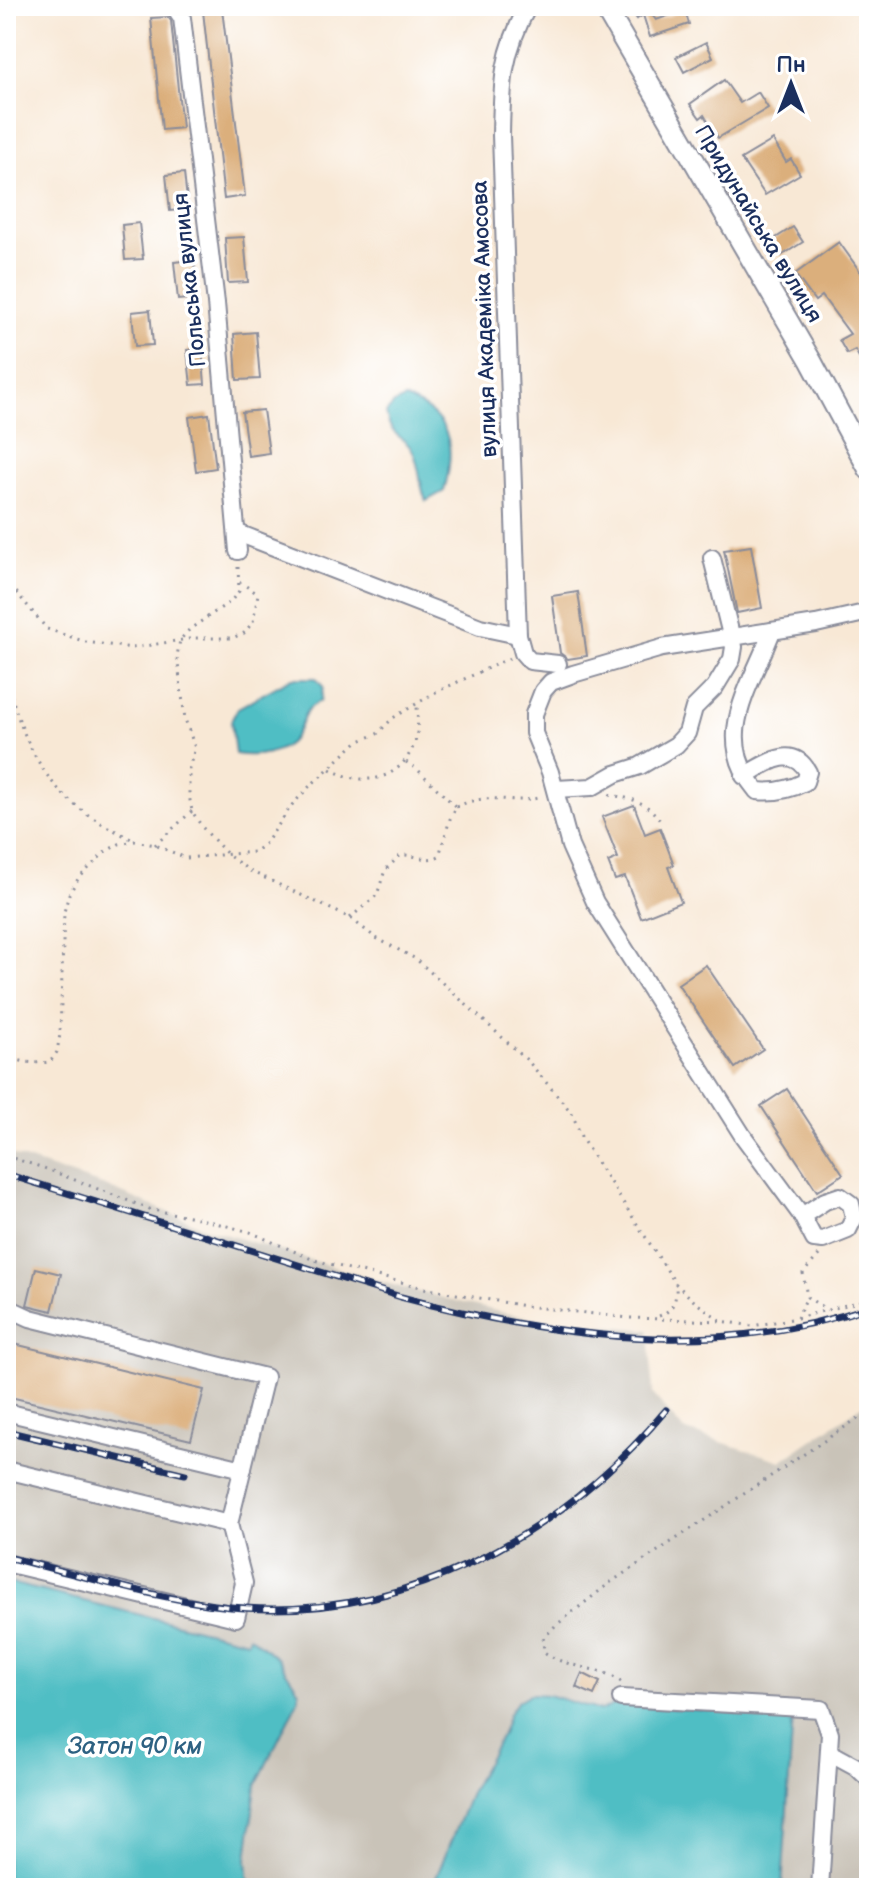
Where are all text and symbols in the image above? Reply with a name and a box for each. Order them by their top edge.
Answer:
north arrow [751,44,831,124]
text: Пн [776,52,806,79]
street label: Придунайська вулиця [688,120,828,328]
street label: вулиця Академіка Амосова [467,180,503,458]
street label: Польська вулиця [167,192,213,368]
water label: Затон 90 км [68,1732,202,1761]

